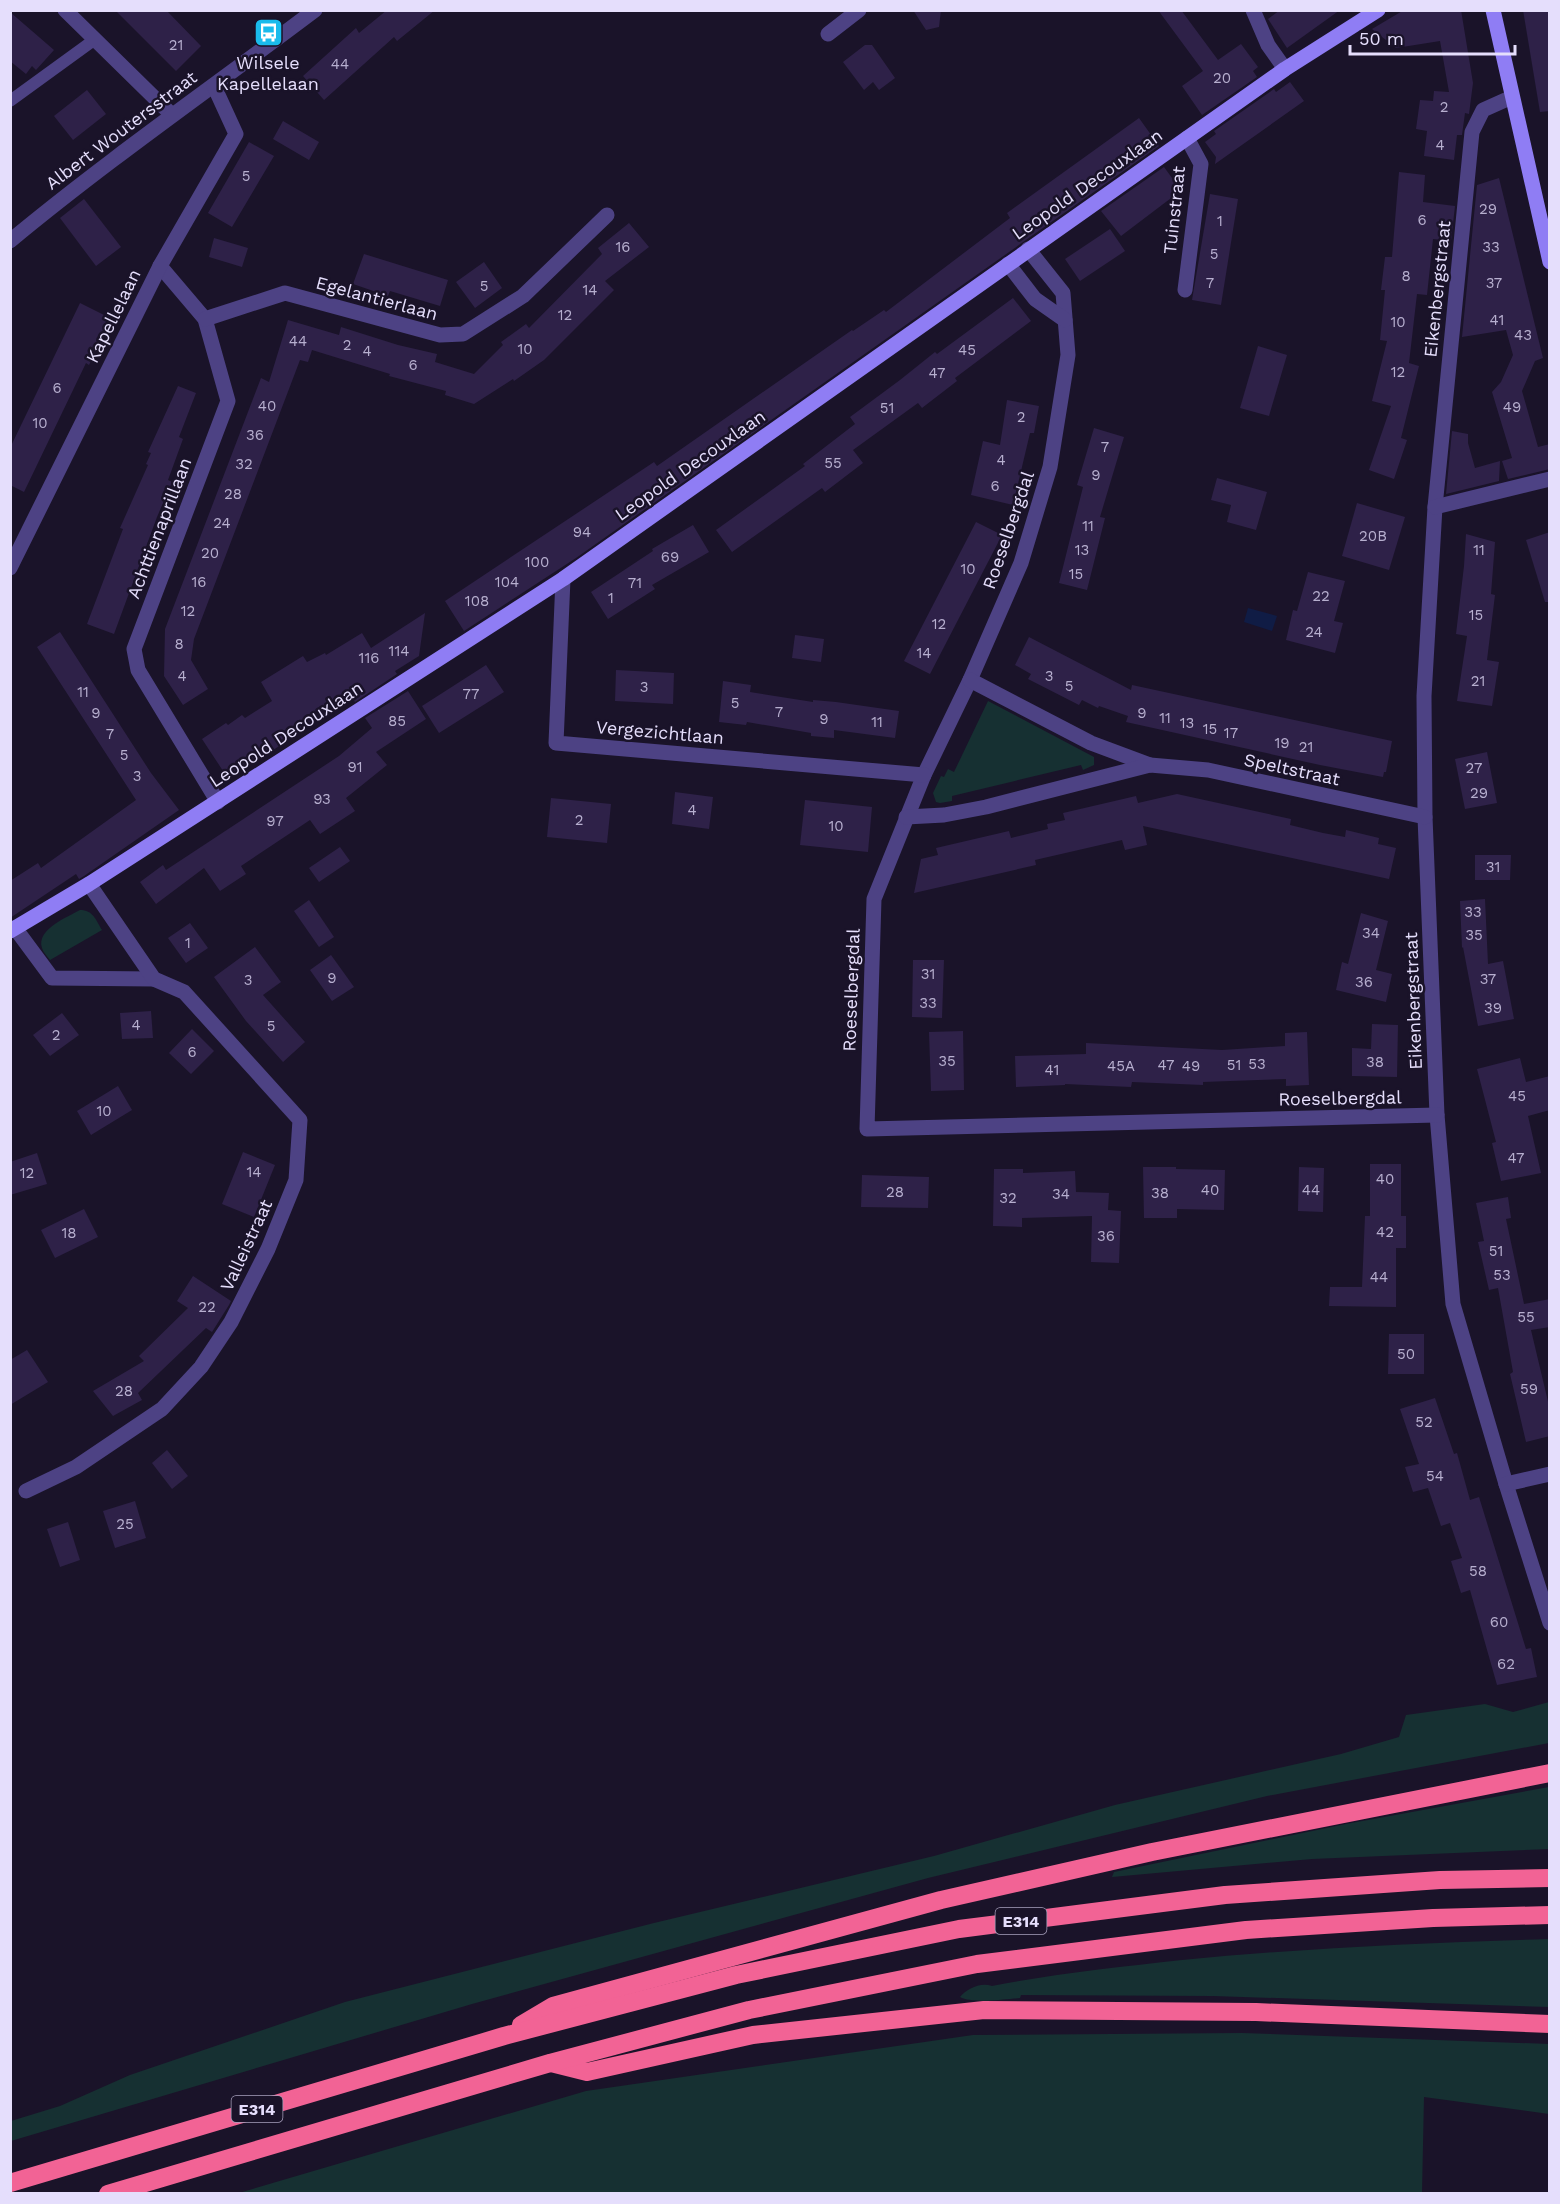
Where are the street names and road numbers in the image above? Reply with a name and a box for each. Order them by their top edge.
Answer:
street label: Albert Woutersstraat [41,66,201,194]
street label: Leopold Decouxlaan [1008,124,1166,244]
street label: Tuinstraat [1159,164,1189,255]
street label: Eikenbergstraat [1419,219,1455,358]
street label: Kapellelaan [81,266,145,366]
street label: Egelantierlaan [314,272,440,324]
street label: Leopold Decouxlaan [611,405,769,525]
street label: Achttienaprillaan [122,455,196,601]
street label: Roeselbergdal [978,468,1038,592]
street label: Leopold Decouxlaan [205,677,367,791]
street label: Vergezichtlaan [595,716,725,748]
street label: Speltstraat [1242,749,1342,789]
street label: Roeselbergdal [838,928,864,1052]
street label: Eikenbergstraat [1400,931,1426,1070]
street label: Roeselbergdal [1278,1086,1402,1110]
street label: Valleistraat [216,1195,277,1294]
road number: E314 [996,1908,1046,1934]
road number: E314 [232,2096,282,2122]

